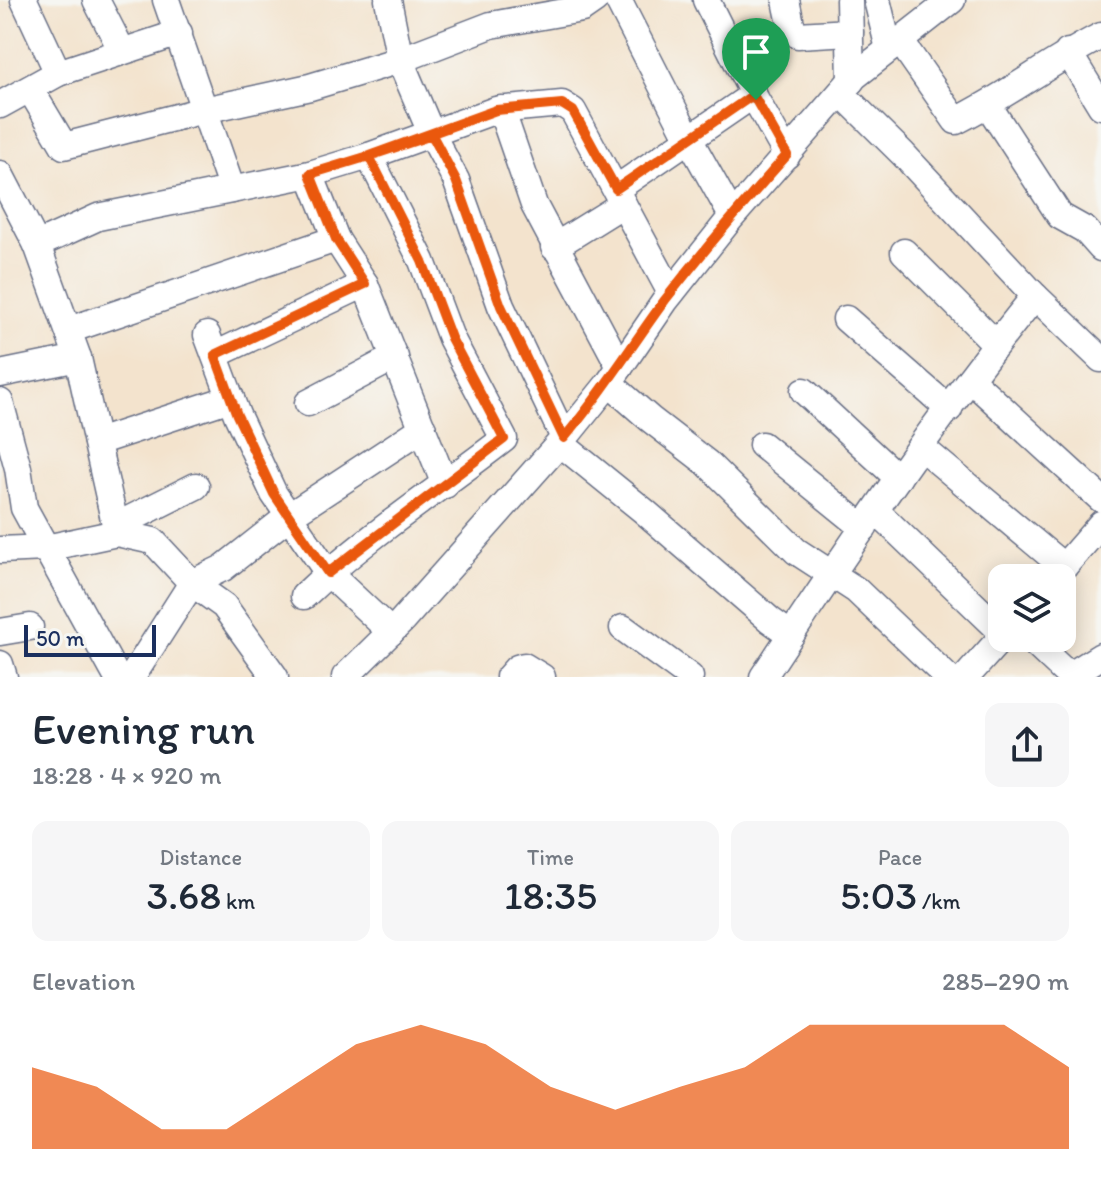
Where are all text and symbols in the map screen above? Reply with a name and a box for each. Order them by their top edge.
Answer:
pin [722,18,790,100]
icon: arrive [734,30,778,74]
map controls [988,564,1076,652]
button: layers [988,564,1076,652]
scale bar [24,621,156,657]
text: 50 m [36,625,85,652]
text: Evening run [32,702,255,755]
button: share [985,703,1069,787]
text: 18:28 · 4 × 920 m [32,759,222,791]
text: Distance [160,844,242,871]
text: Time [527,844,574,871]
text: Pace [878,844,922,871]
text: 3.68 [146,871,221,919]
text: 18:35 [504,871,597,919]
text: 5:03 [840,871,917,919]
text: km [221,888,255,915]
text: /km [917,888,960,915]
text: Elevation [32,965,135,997]
text: 285–290 m [942,965,1069,997]

